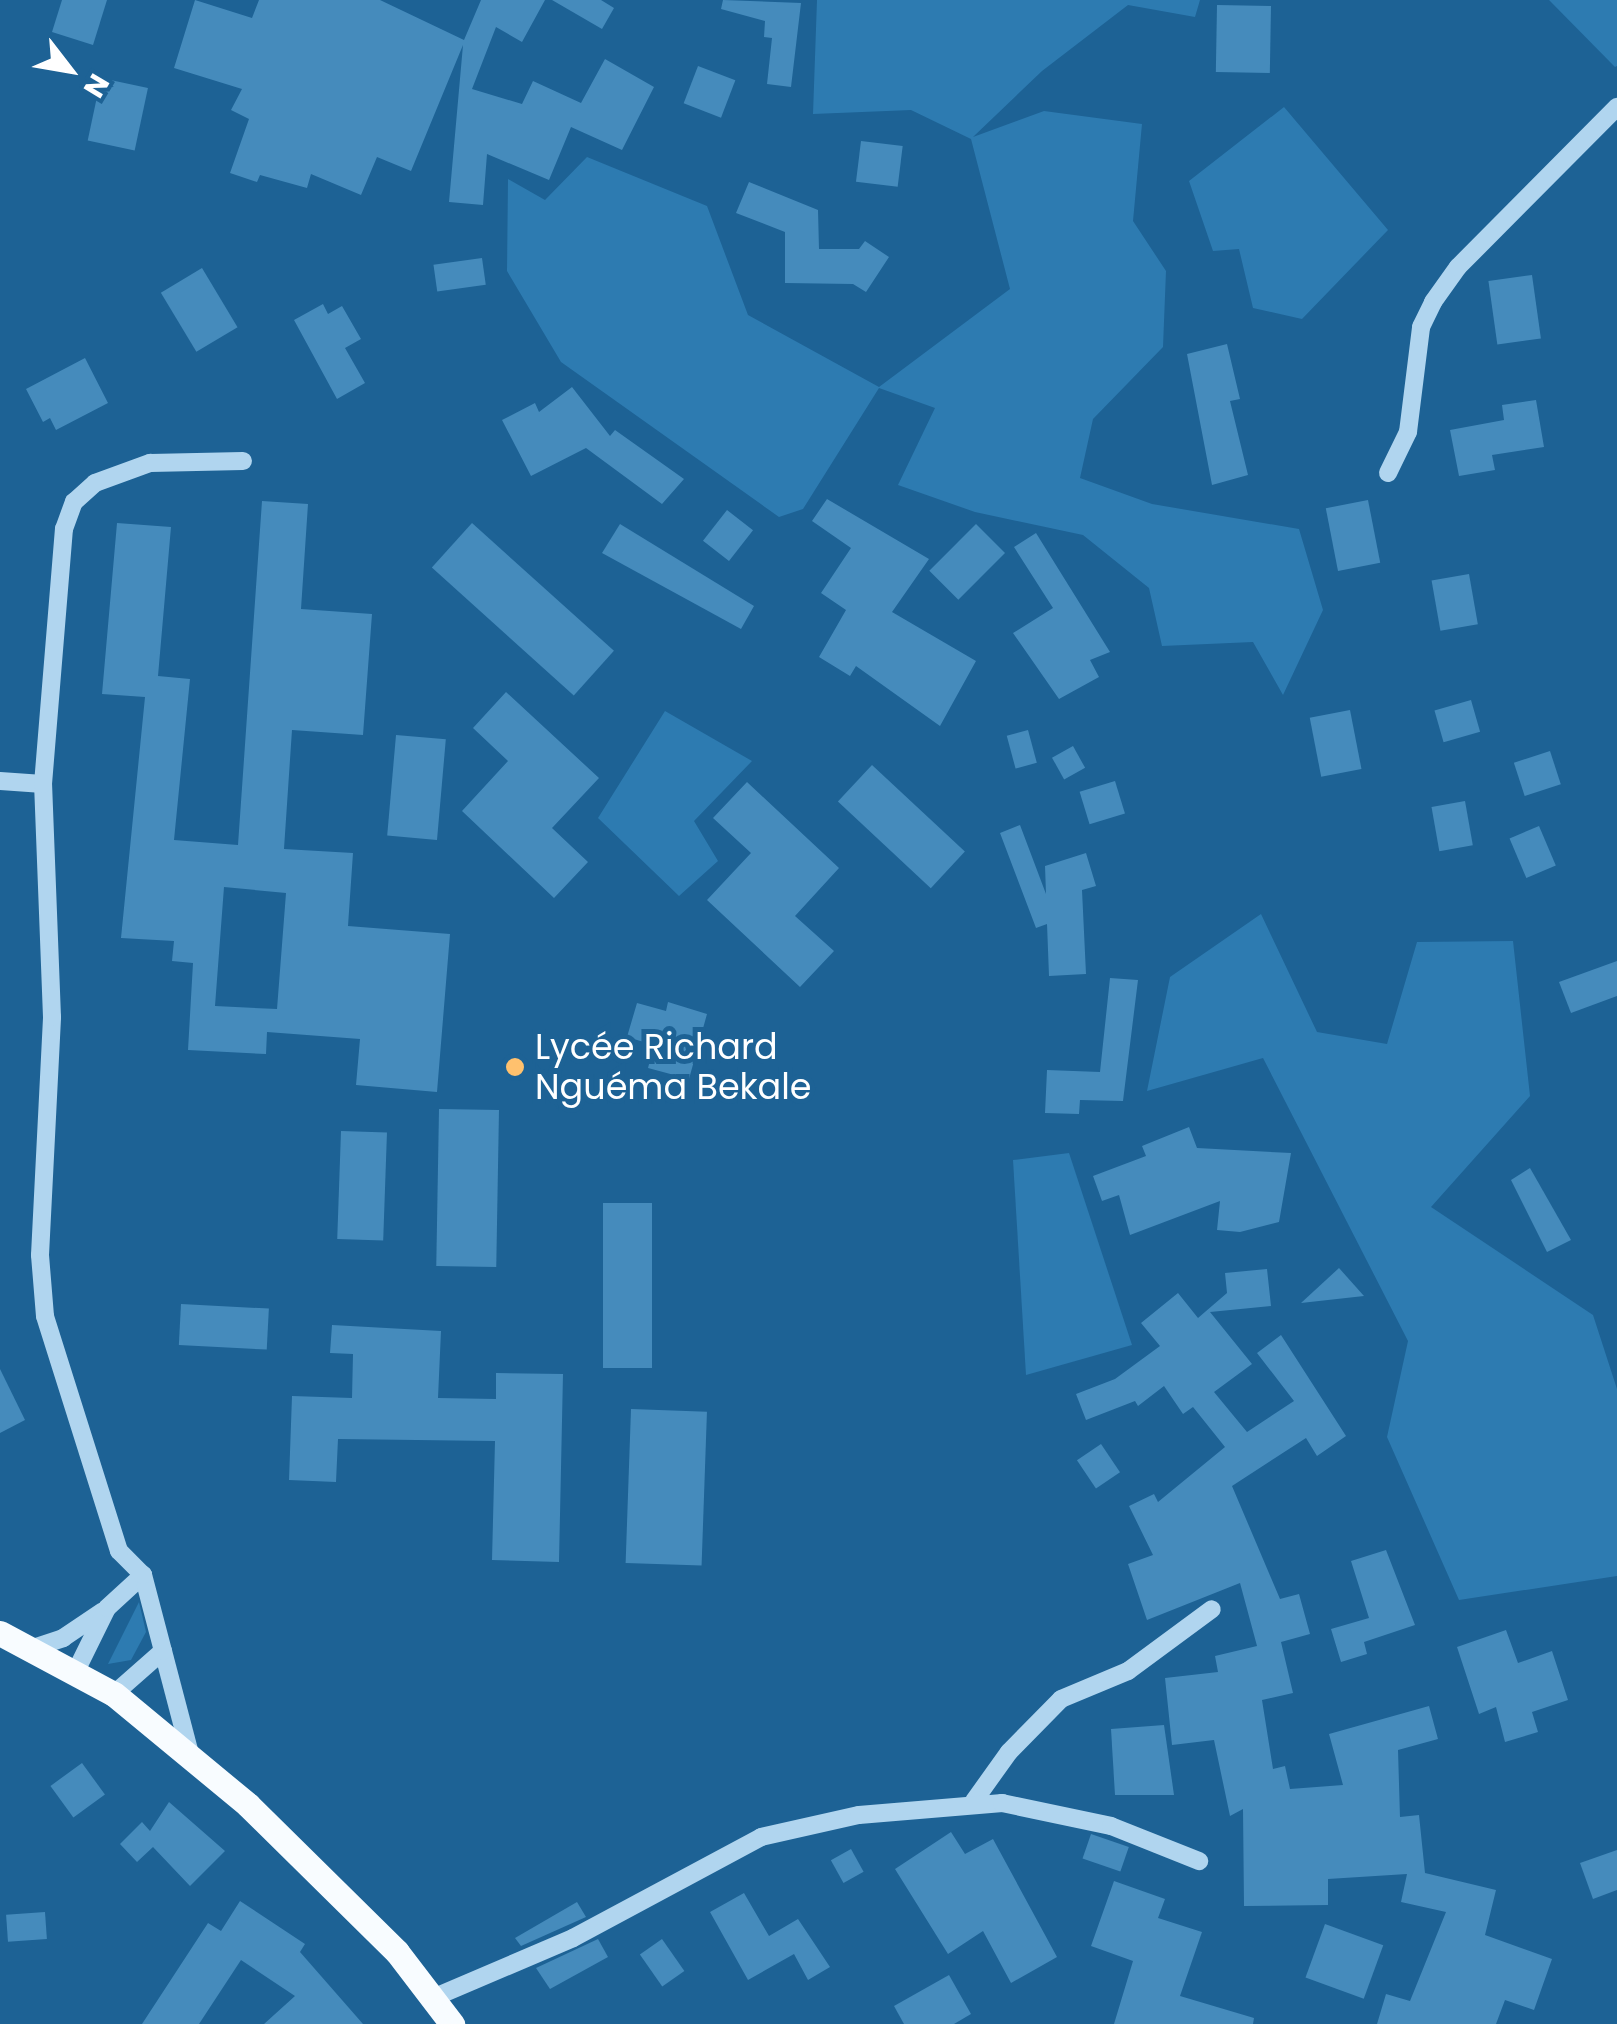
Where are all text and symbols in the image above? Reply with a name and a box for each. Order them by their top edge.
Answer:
north arrow [20,20,120,120]
text: N [74,67,118,105]
place label: Lycée Richard Nguéma Bekale [535,1026,812,1108]
marker: Lycée Richard Nguéma Bekale [504,1056,526,1078]

